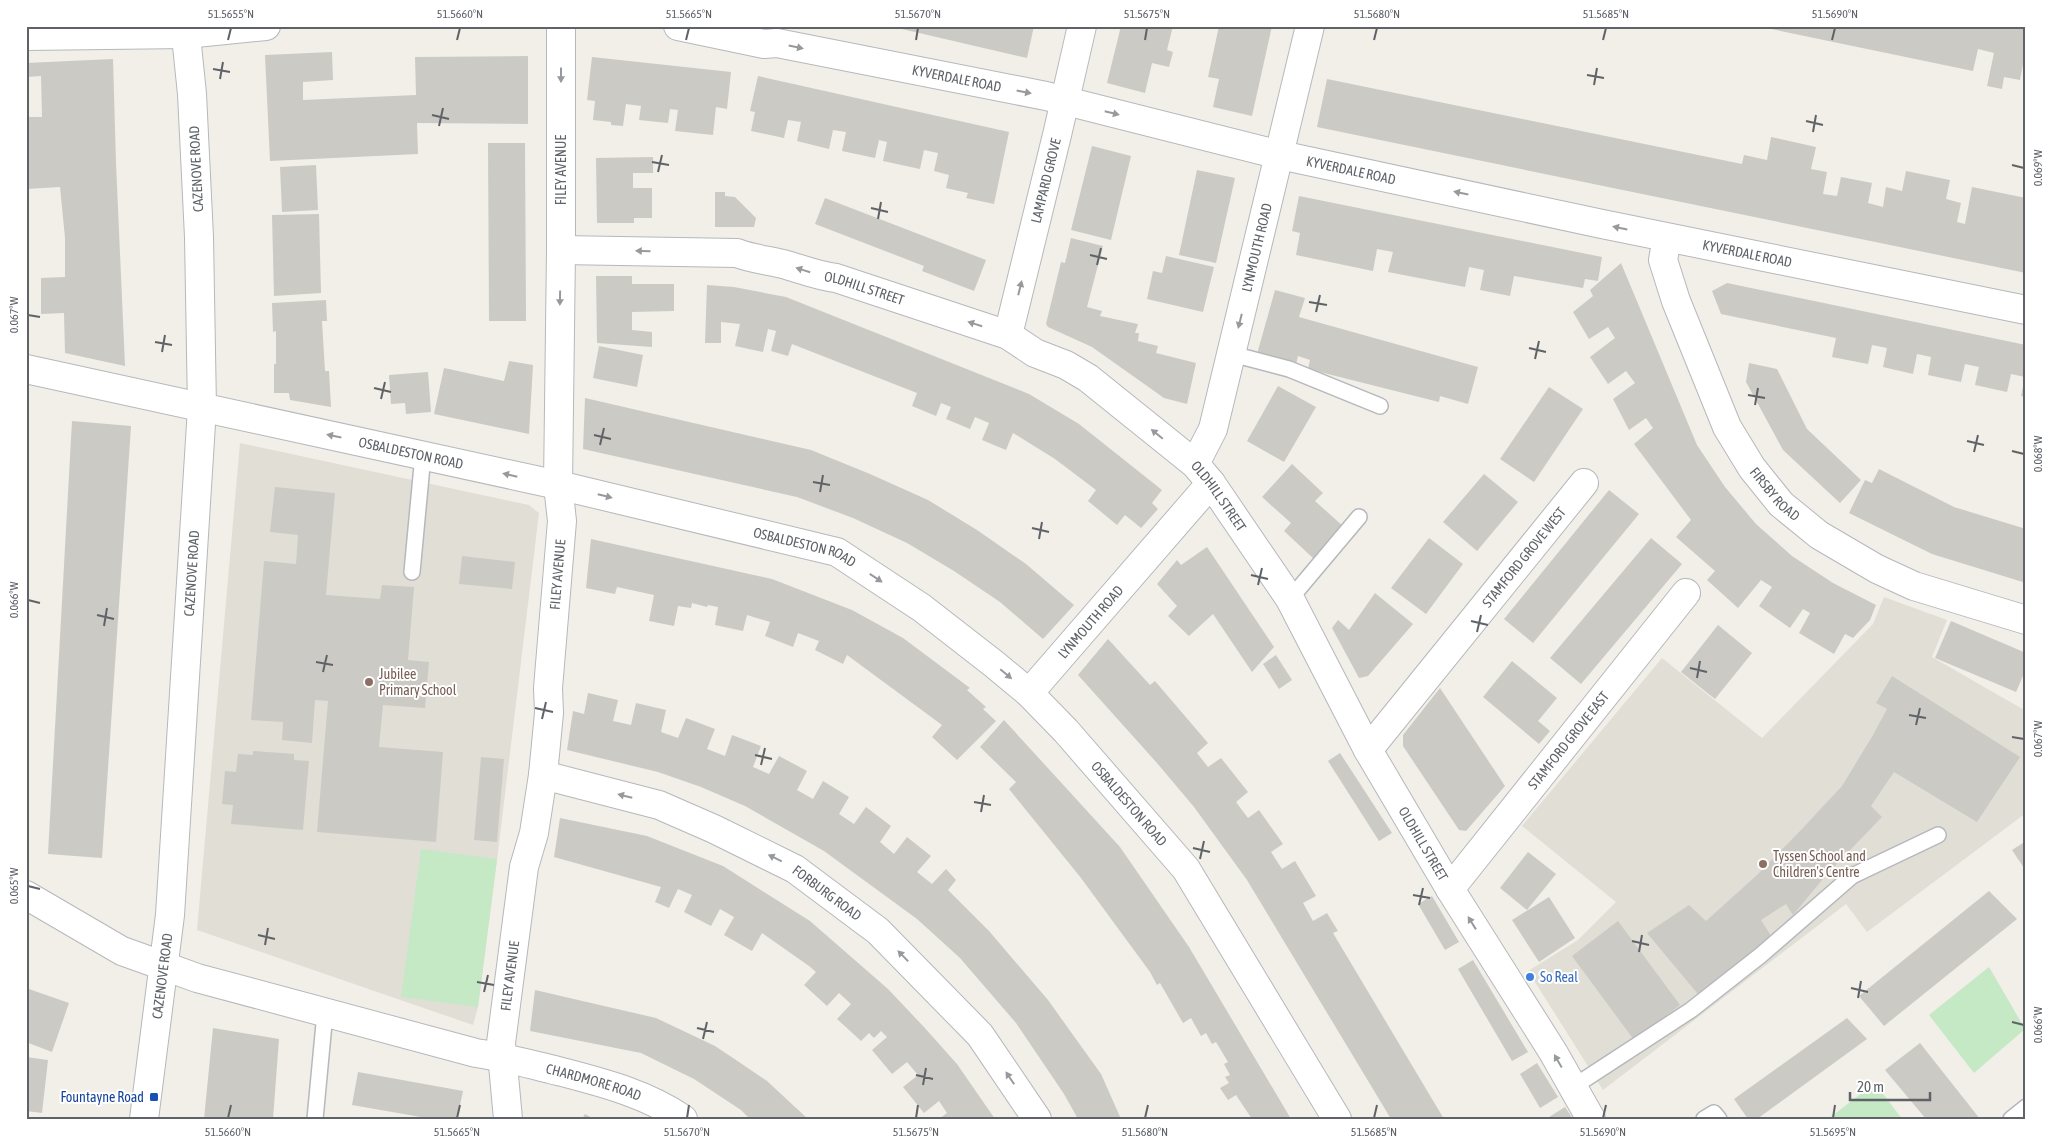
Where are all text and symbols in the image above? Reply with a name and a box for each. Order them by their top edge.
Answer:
text: 51.5655°N [208,7,254,21]
text: 51.5660°N [437,7,483,21]
text: 51.5665°N [666,7,712,21]
text: 51.5670°N [895,7,941,21]
text: 51.5675°N [1124,7,1170,21]
text: 51.5680°N [1354,7,1400,21]
text: 51.5685°N [1583,7,1629,21]
text: 51.5690°N [1812,7,1858,21]
one-way arrow [788,43,803,51]
street label: KYVERDALE ROAD [911,62,1003,95]
one-way arrow [557,67,565,83]
one-way arrow [1016,89,1032,97]
one-way arrow [1105,109,1120,117]
street label: CAZENOVE ROAD [186,125,206,212]
street label: FILEY AVENUE [553,135,569,205]
street label: LAMPARD GROVE [1028,136,1064,225]
text: 0.069°W [2031,149,2045,186]
street label: KYVERDALE ROAD [1305,153,1397,188]
one-way arrow [1453,189,1469,197]
street label: LYNMOUTH ROAD [1238,201,1275,294]
one-way arrow [1611,223,1627,231]
street label: KYVERDALE ROAD [1701,237,1794,270]
one-way arrow [635,247,651,255]
one-way arrow [796,266,811,274]
street label: OLDHILL STREET [823,268,906,308]
one-way arrow [1016,280,1024,295]
one-way arrow [556,291,564,307]
text: 0.067°W [7,296,21,333]
one-way arrow [1235,314,1243,329]
one-way arrow [967,320,982,327]
one-way arrow [1151,428,1164,439]
one-way arrow [326,431,342,439]
street label: OSBALDESTON ROAD [357,434,465,472]
text: 0.068°W [2031,435,2045,472]
street label: OLDHILL STREET [1188,458,1250,534]
street label: FIRSBY ROAD [1747,464,1803,524]
one-way arrow [502,471,517,479]
one-way arrow [597,492,612,500]
street label: STAMFORD GROVE WEST [1479,504,1569,610]
street label: OSBALDESTON ROAD [752,524,859,570]
street label: CAZENOVE ROAD [181,530,202,617]
street label: FILEY AVENUE [547,539,568,611]
one-way arrow [869,573,882,583]
text: 0.066°W [7,581,21,618]
street label: LYNMOUTH ROAD [1055,582,1126,662]
place label: Jubilee Primary School [379,666,457,698]
one-way arrow [1000,668,1012,680]
marker: Jubilee Primary School [363,676,375,688]
street label: STAMFORD GROVE EAST [1525,688,1612,792]
text: 0.067°W [2031,720,2045,757]
street label: OSBALDESTON ROAD [1088,758,1170,849]
one-way arrow [618,792,633,800]
street label: OLDHILL STREET [1395,804,1451,884]
place label: Tyssen School and Children's Centre [1773,848,1866,880]
one-way arrow [767,854,782,863]
marker: Tyssen School and Children's Centre [1757,858,1769,870]
street label: FORBURG ROAD [789,862,865,924]
text: 0.065°W [7,867,21,904]
one-way arrow [1468,917,1477,930]
street label: CAZENOVE ROAD [149,932,176,1020]
street label: FILEY AVENUE [497,940,522,1012]
one-way arrow [897,951,909,963]
place label: So Real [1540,969,1578,985]
marker: So Real [1524,971,1536,983]
text: 0.066°W [2031,1006,2045,1043]
one-way arrow [1554,1054,1562,1069]
street label: CHARDMORE ROAD [544,1060,644,1104]
scale bar [1850,1070,1930,1102]
one-way arrow [1005,1071,1015,1085]
text: 20 m [1857,1078,1884,1095]
place label: Fountayne Road [60,1089,144,1105]
marker: Fountayne Road [148,1091,160,1103]
text: 51.5660°N [205,1125,251,1139]
text: 51.5665°N [434,1125,480,1139]
text: 51.5670°N [664,1125,710,1139]
text: 51.5675°N [893,1125,939,1139]
text: 51.5680°N [1122,1125,1168,1139]
text: 51.5685°N [1351,1125,1397,1139]
text: 51.5690°N [1580,1125,1626,1139]
text: 51.5695°N [1810,1125,1856,1139]

